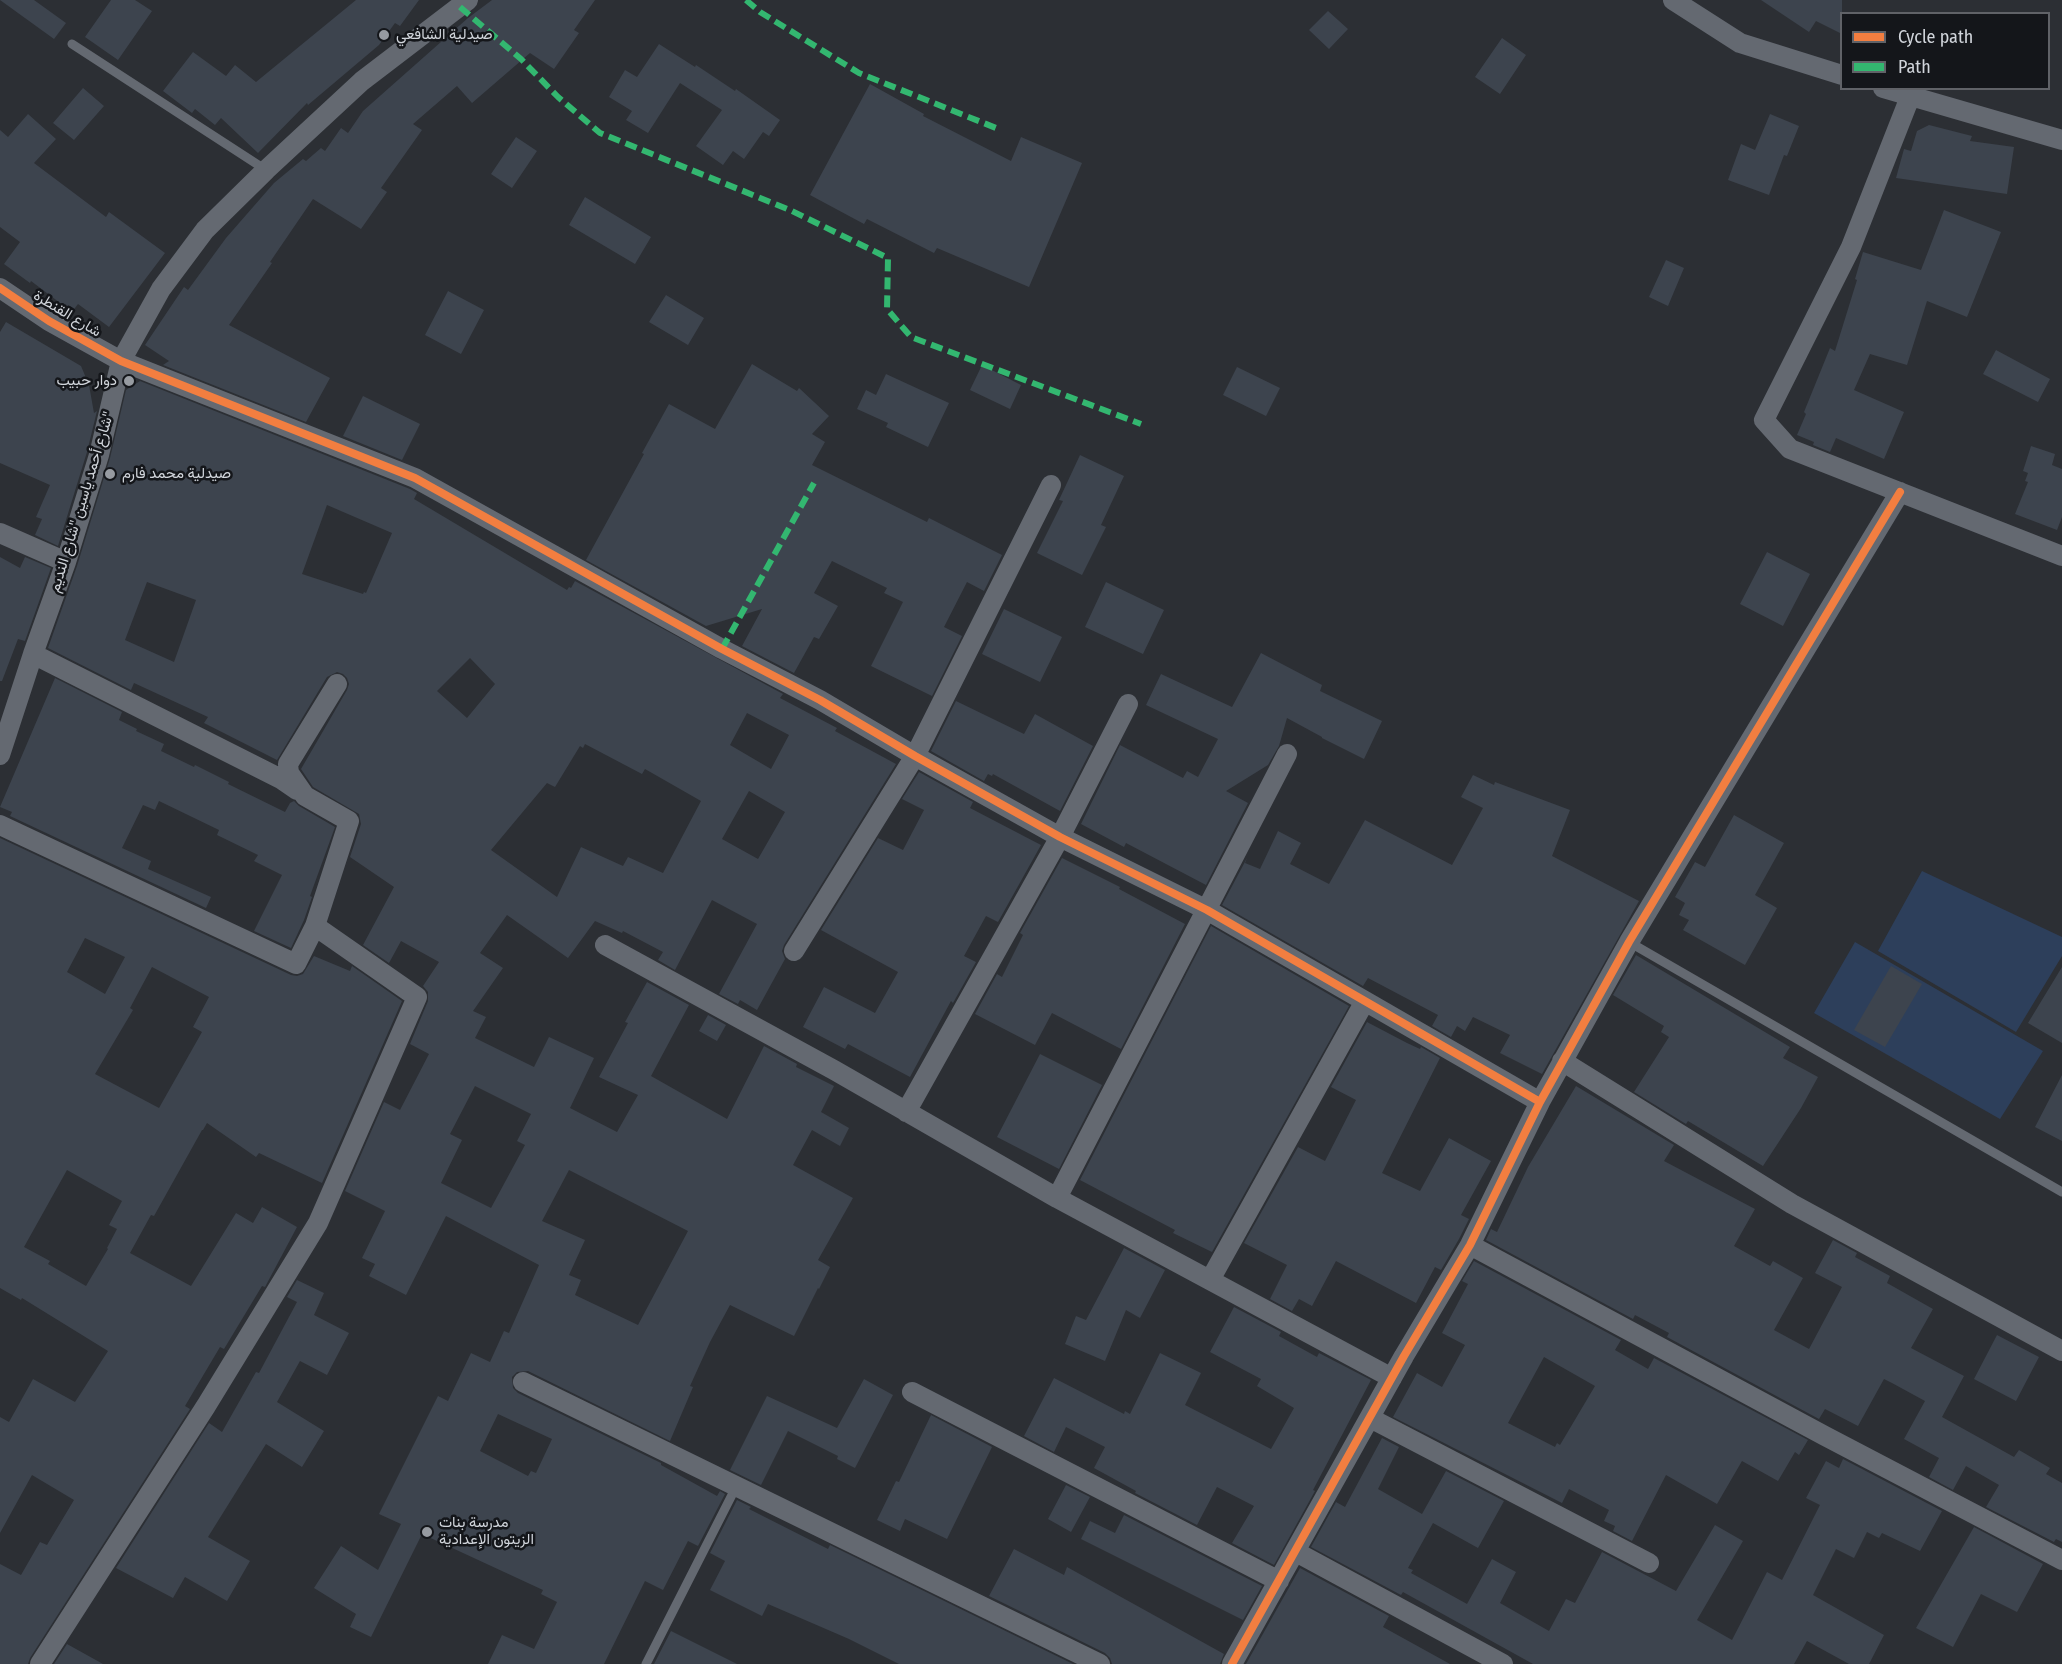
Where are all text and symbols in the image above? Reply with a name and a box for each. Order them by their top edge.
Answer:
legend [1840,12,2050,90]
place label: صيدلية الشافعي [396,26,493,44]
text: Cycle path [1898,26,1973,48]
marker: صيدلية الشافعي [377,28,391,42]
text: Path [1898,56,1931,78]
street label: شارع القنطرة [30,287,104,341]
place label: دوار حبيب [56,372,117,390]
marker: دوار حبيب [122,374,136,388]
street label: شارع أحمد ياسين "شارع النديم" [46,409,118,595]
place label: صيدلية محمد فارم [122,465,231,483]
marker: صيدلية محمد فارم [103,467,117,481]
place label: مدرسة بنات الزيتون الإعدادية [439,1514,534,1549]
marker: مدرسة بنات الزيتون الإعدادية [420,1525,434,1539]

